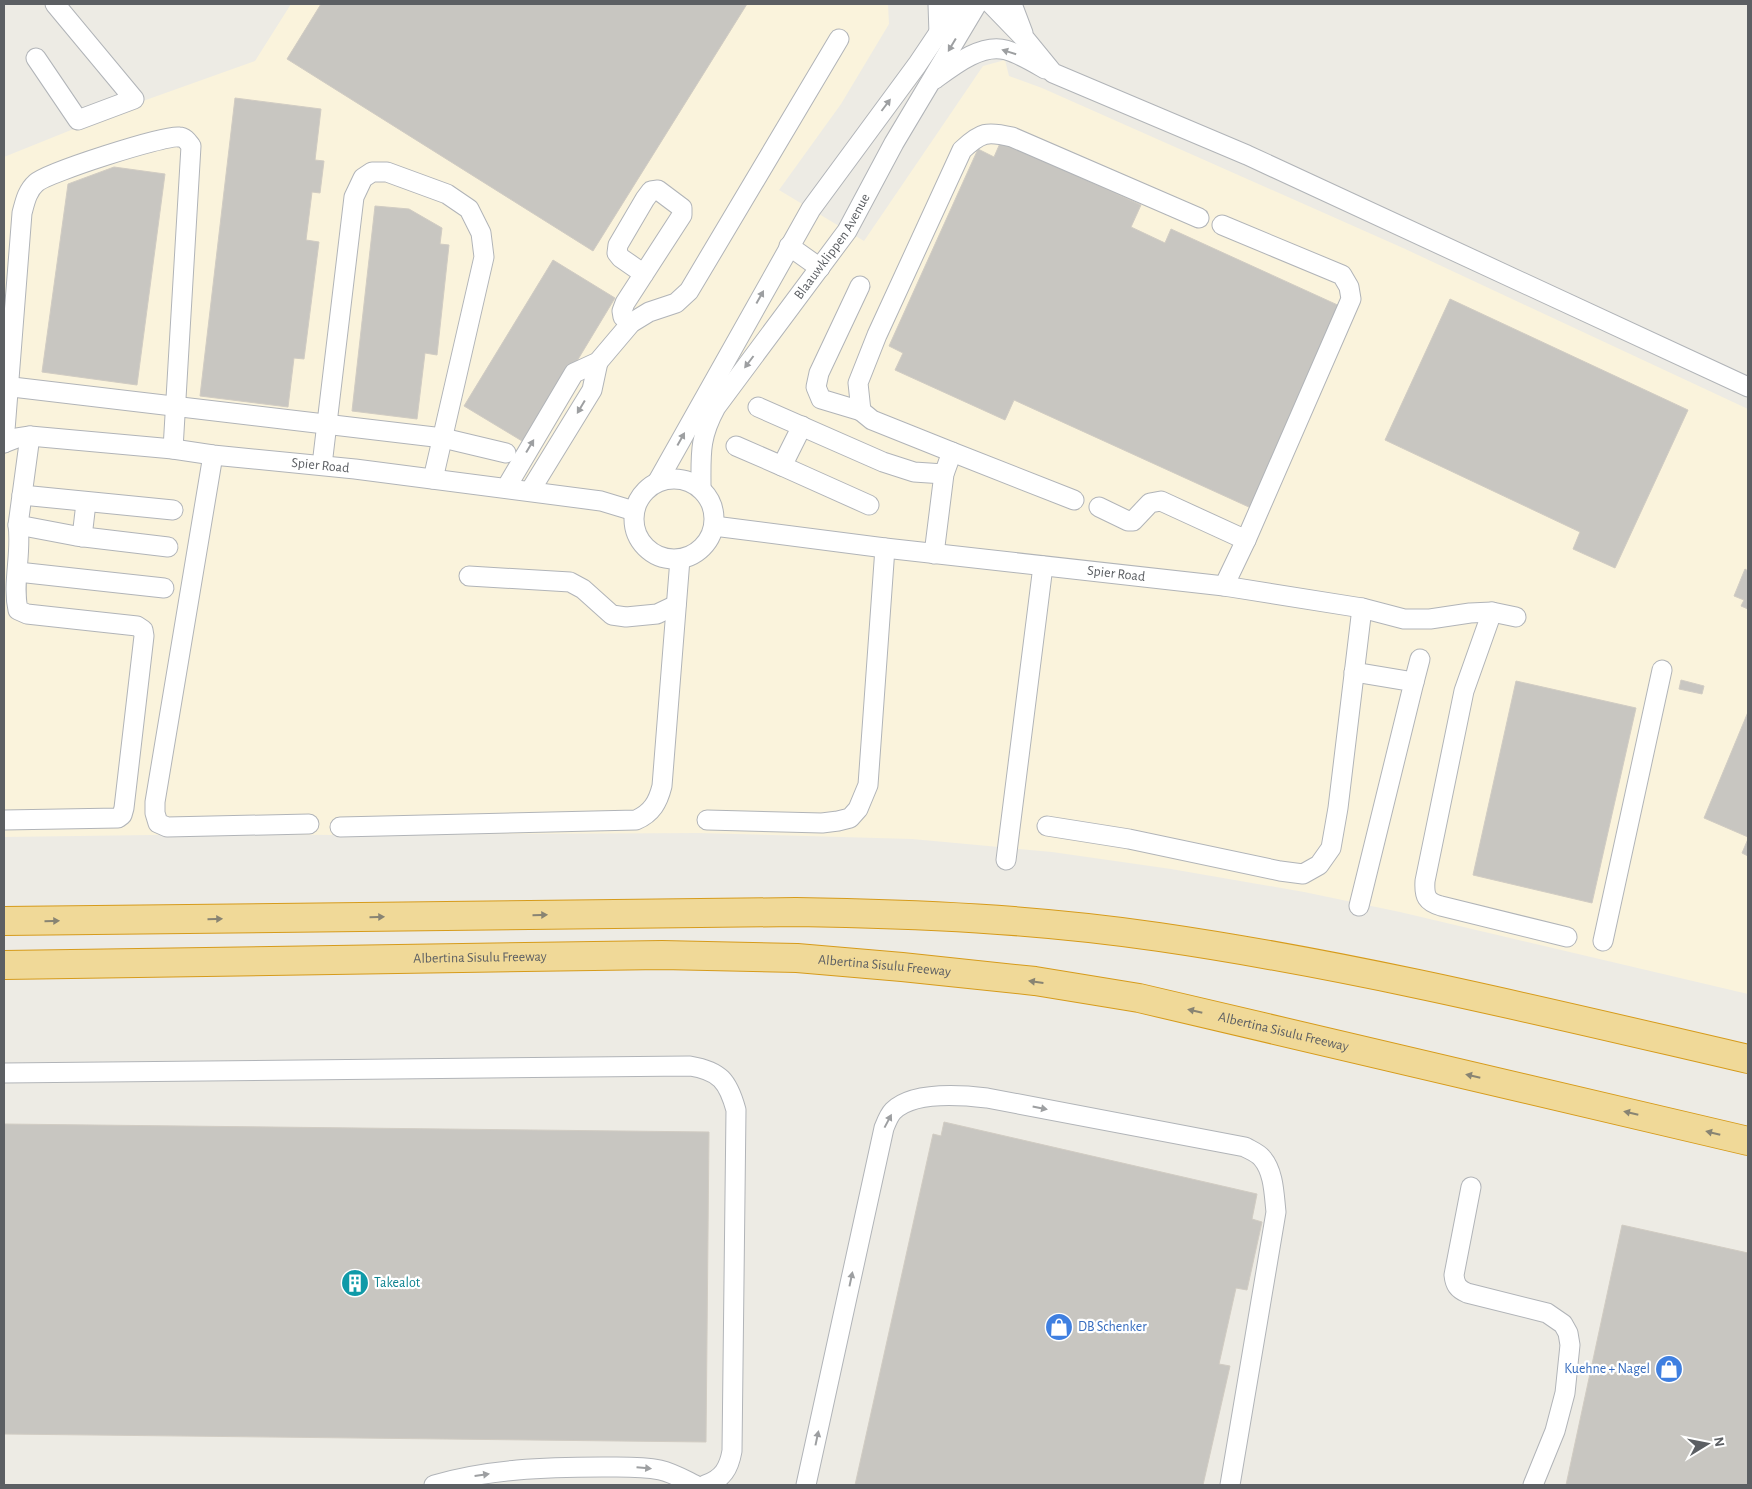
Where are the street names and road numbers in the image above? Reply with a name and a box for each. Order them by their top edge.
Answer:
street label: Blaauwklippen Avenue [792,191,873,302]
street label: Spier Road [291,456,350,475]
street label: Spier Road [1086,564,1146,584]
street label: Albertina Sisulu Freeway [413,950,547,966]
street label: Albertina Sisulu Freeway [818,953,952,979]
street label: Albertina Sisulu Freeway [1217,1010,1350,1054]

